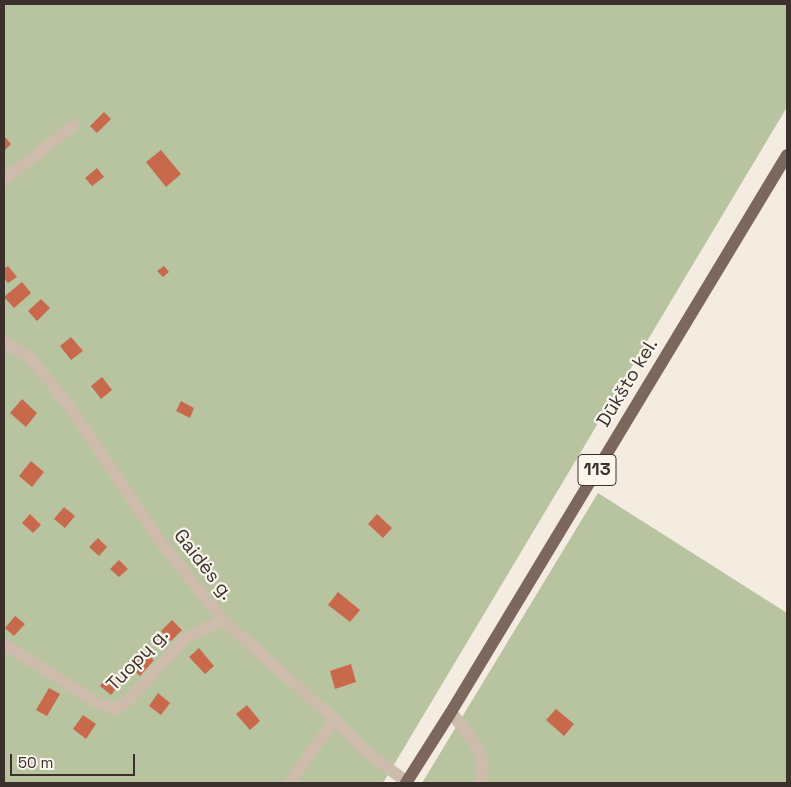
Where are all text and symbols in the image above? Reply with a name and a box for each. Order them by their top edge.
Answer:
street label: Dūkšto kel. [593,335,663,431]
road number: 113 [578,454,616,486]
street label: Gaidės g. [168,525,238,605]
street label: Tuopų g. [102,624,174,696]
scale bar [12,744,138,776]
text: 50 m [18,753,53,772]

